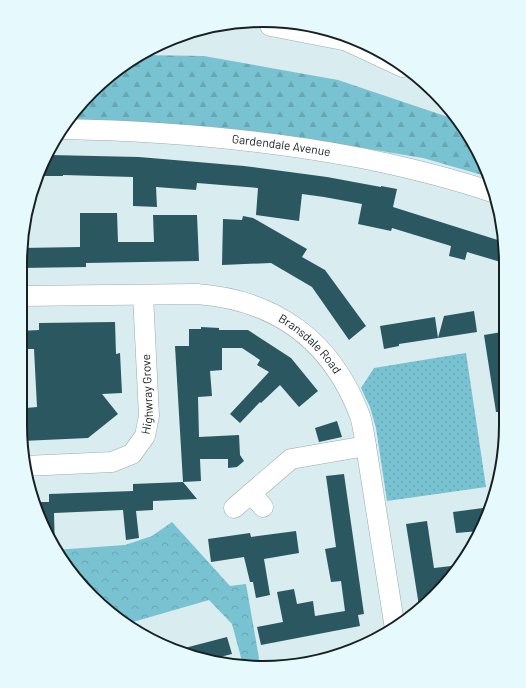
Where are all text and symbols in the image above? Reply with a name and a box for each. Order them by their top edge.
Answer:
street label: Gardendale Avenue [231,131,332,158]
street label: Bransdale Road [277,310,345,376]
street label: Highwray Grove [138,354,155,435]

